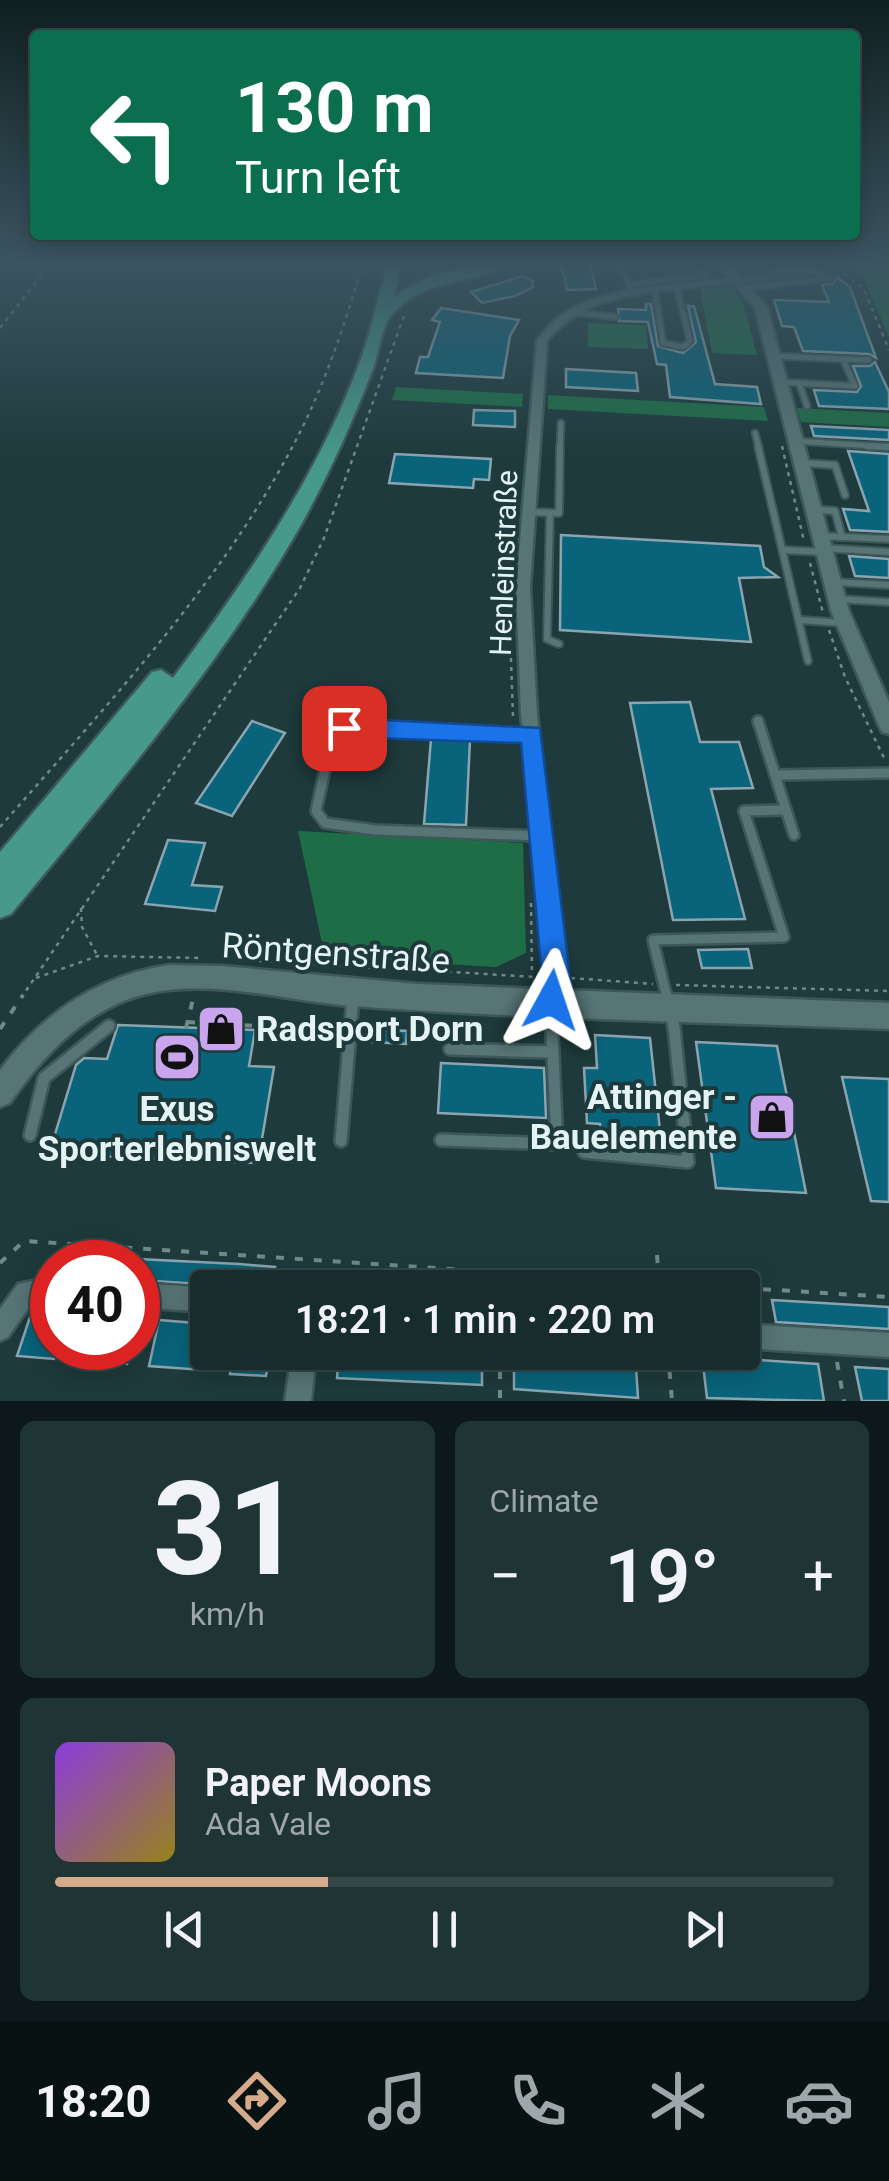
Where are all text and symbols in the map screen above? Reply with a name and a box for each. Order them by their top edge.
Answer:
text: 130 m [235,67,434,149]
icon: left [70,70,200,200]
text: Turn left [235,151,401,204]
street label: Henleinstraße [483,469,524,656]
pin [302,686,387,771]
icon: arrive [317,701,372,756]
street label: Röntgenstraße [220,925,452,982]
position arrow [499,948,603,1052]
shop icon: Radsport Dorn [195,1003,247,1055]
place label: Radsport Dorn [256,1009,483,1050]
sports icon: Exus Sporterlebniswelt [151,1031,203,1083]
place label: Attinger - Bauelemente [530,1077,737,1158]
place label: Exus Sporterlebniswelt [38,1089,316,1170]
shop icon: Attinger - Bauelemente [746,1091,798,1143]
speed limit sign: 40 [30,1240,160,1370]
text: 18:21 · 1 min · 220 m [295,1298,655,1342]
text: 31 [153,1453,302,1606]
text: Climate [490,1482,599,1520]
text: 19° [605,1532,719,1620]
text: − [490,1544,521,1608]
text: + [803,1544,834,1608]
text: km/h [190,1595,265,1633]
text: Paper Moons [205,1761,432,1805]
text: Ada Vale [205,1805,331,1843]
icon: previous [157,1902,212,1957]
icon: pause [417,1902,472,1957]
icon: next [677,1902,732,1957]
icon: directions [222,2066,292,2136]
icon: music [362,2066,432,2136]
icon: phone [503,2066,573,2136]
icon: climate [643,2066,713,2136]
icon: car [784,2066,854,2136]
text: 18:20 [35,2075,151,2128]

